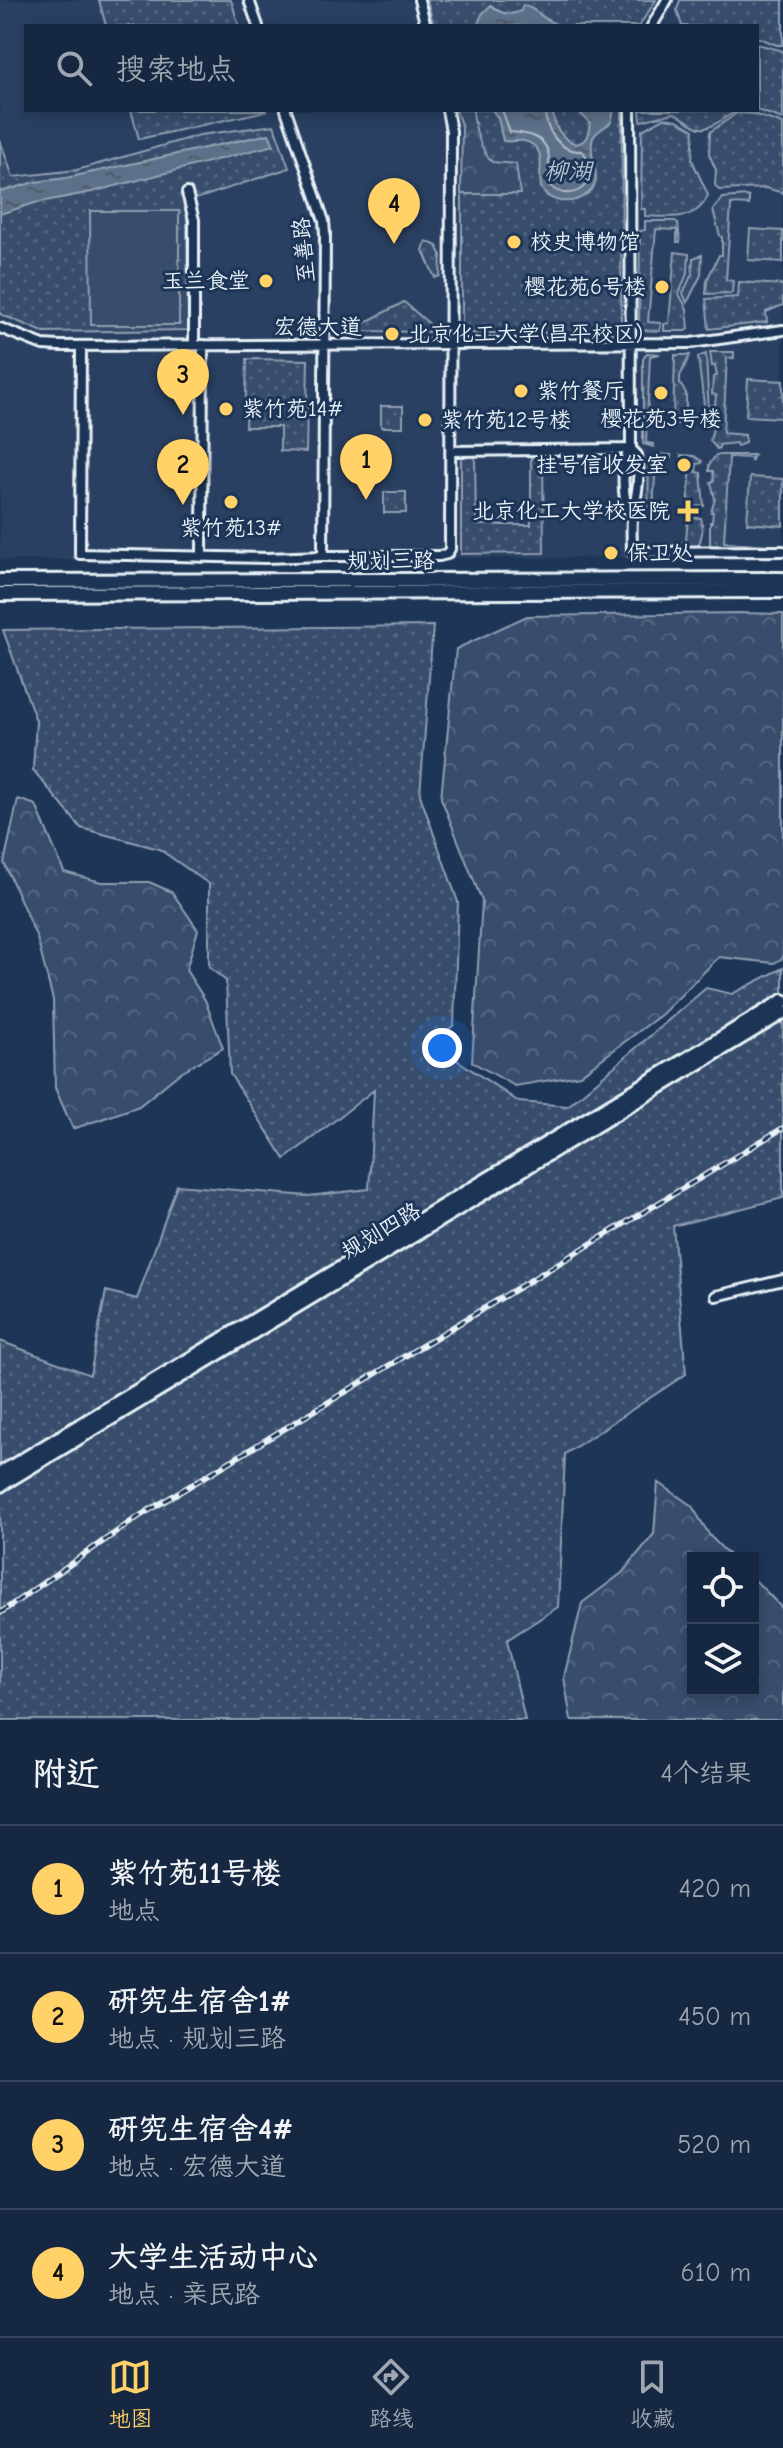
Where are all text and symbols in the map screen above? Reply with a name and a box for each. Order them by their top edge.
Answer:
search box [24,24,759,112]
icon: search [52,46,96,90]
text: 搜索地点 [116,52,236,87]
water label: 柳湖 [544,157,595,185]
pin: 4 [368,178,420,244]
street label: 至善路 [288,216,320,284]
place label: 校史博物馆 [530,229,640,255]
marker: 校史博物馆 [505,233,523,251]
place label: 玉兰食堂 [162,268,250,294]
marker: 玉兰食堂 [257,272,275,290]
place label: 樱花苑6号楼 [524,274,646,300]
marker: 樱花苑6号楼 [653,278,671,296]
street label: 宏德大道 [274,314,362,340]
place label: 北京化工大学(昌平校区) [408,321,643,347]
marker: 北京化工大学(昌平校区) [383,325,401,343]
pin: 3 [157,349,209,415]
place label: 紫竹餐厅 [537,378,625,404]
marker: 紫竹餐厅 [512,382,530,400]
marker: 樱花苑3号楼 [652,384,670,402]
place label: 紫竹苑14# [242,396,344,422]
marker: 紫竹苑14# [217,400,235,418]
place label: 樱花苑3号楼 [600,406,722,432]
place label: 紫竹苑12号楼 [441,407,571,433]
marker: 紫竹苑12号楼 [416,411,434,429]
pin: 1 [340,434,392,500]
pin: 2 [157,439,209,505]
place label: 挂号信收发室 [536,452,668,478]
marker: 挂号信收发室 [675,456,693,474]
marker: 紫竹苑13# [222,493,240,511]
place label: 北京化工大学校医院 [472,498,670,524]
marker: 北京化工大学校医院 [677,500,699,522]
place label: 紫竹苑13# [180,515,282,541]
place label: 保卫处 [627,540,693,566]
marker: 保卫处 [602,544,620,562]
street label: 规划三路 [347,548,435,574]
your location [422,1028,462,1068]
street label: 规划四路 [337,1197,425,1265]
map controls [687,1552,759,1696]
button: locate [687,1552,759,1624]
button: layers [687,1624,759,1696]
text: 附近 [32,1754,100,1794]
text: 4个结果 [660,1759,751,1789]
text: 紫竹苑11号楼 [108,1856,282,1891]
text: 1 [53,1874,63,1904]
text: 420 m [679,1874,751,1904]
text: 地点 [108,1896,160,1926]
text: 研究生宿舍1# [108,1984,291,2019]
text: 2 [52,2002,64,2032]
text: 450 m [678,2002,751,2032]
text: 地点 · 规划三路 [108,2024,286,2054]
text: 研究生宿舍4# [108,2112,293,2147]
text: 3 [52,2130,64,2160]
text: 520 m [677,2130,751,2160]
text: 地点 · 宏德大道 [108,2152,286,2182]
text: 大学生活动中心 [108,2240,318,2275]
text: 4 [52,2258,64,2288]
text: 610 m [681,2258,751,2288]
text: 地点 · 亲民路 [108,2280,260,2310]
tab: 地图 [108,2355,153,2432]
tab: 路线 [369,2355,414,2432]
tab: 收藏 [630,2355,675,2432]

